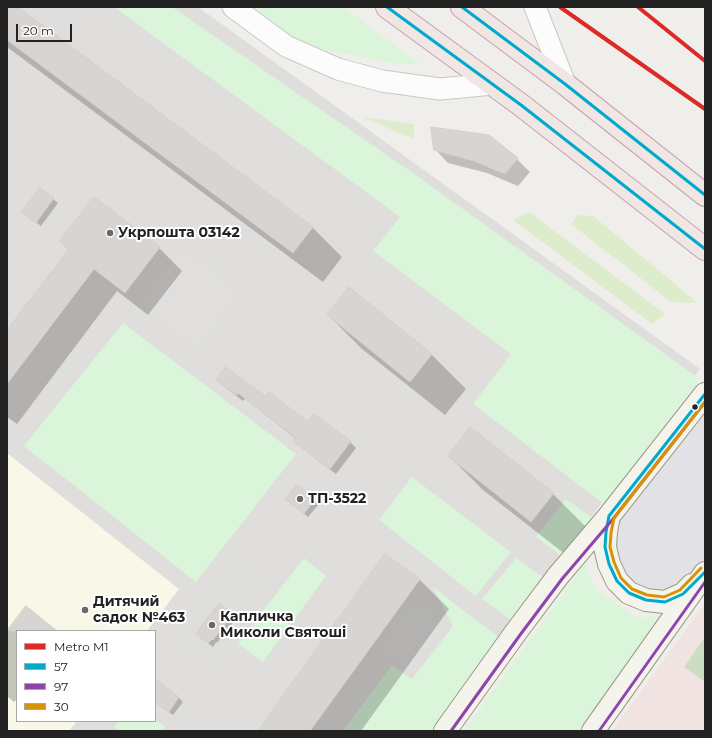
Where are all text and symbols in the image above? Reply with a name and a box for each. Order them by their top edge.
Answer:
scale bar [18,16,74,42]
text: 20 m [23,23,54,38]
place label: Укрпошта 03142 [118,225,240,241]
marker: Укрпошта 03142 [105,228,115,238]
unlabelled marker [690,402,700,412]
place label: ТП-3522 [308,491,366,507]
marker: ТП-3522 [295,494,305,504]
place label: Дитячий садок №463 [93,594,185,626]
marker: Дитячий садок №463 [80,605,90,615]
place label: Капличка Миколи Святоші [220,609,346,642]
marker: Капличка Миколи Святоші [207,620,217,630]
legend [16,630,156,722]
text: Metro M1 [54,639,109,654]
text: 57 [54,659,68,674]
text: 97 [54,679,68,694]
text: 30 [54,699,69,714]

